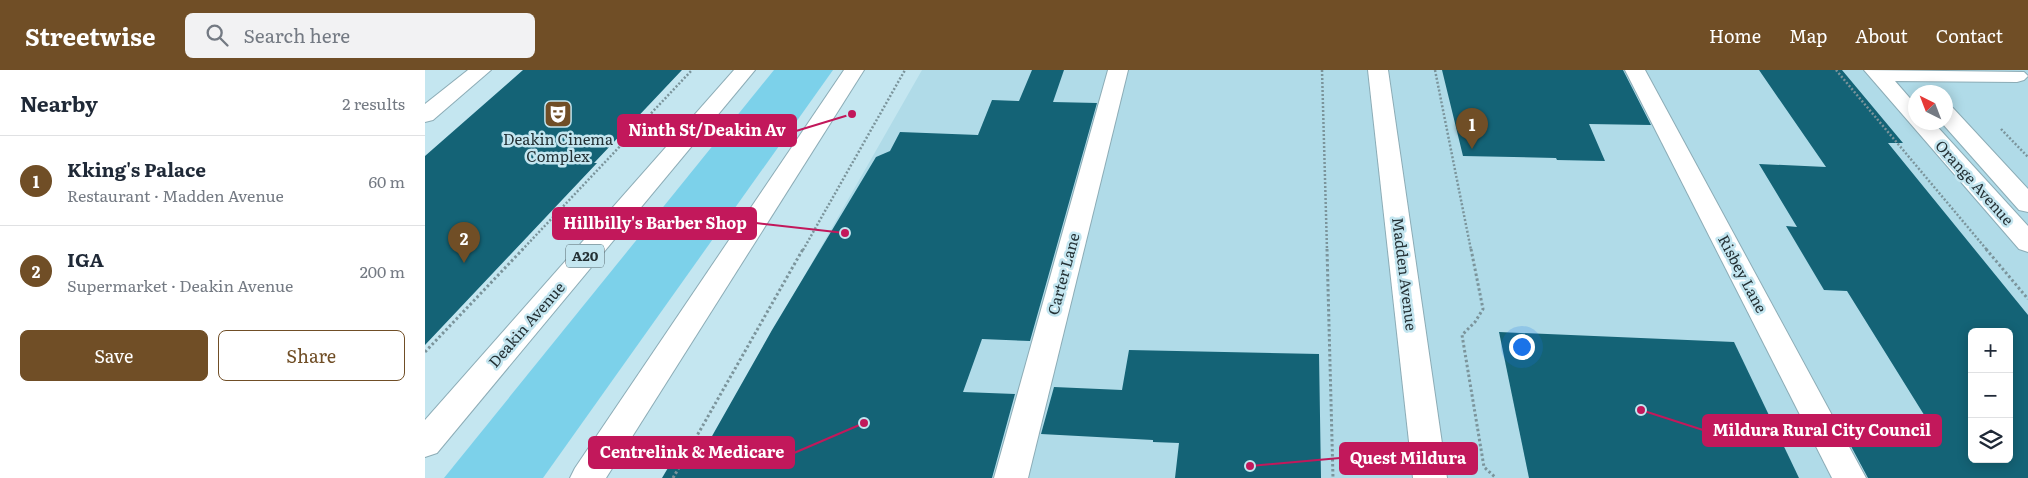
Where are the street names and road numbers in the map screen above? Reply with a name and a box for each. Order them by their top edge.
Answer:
street label: Orange Avenue [1930,134,2020,230]
street label: Madden Avenue [1387,216,1424,332]
street label: Carter Lane [1041,230,1085,317]
street label: Risbey Lane [1713,230,1774,317]
road number: A20 [566,245,604,268]
street label: Deakin Avenue [482,276,570,372]

